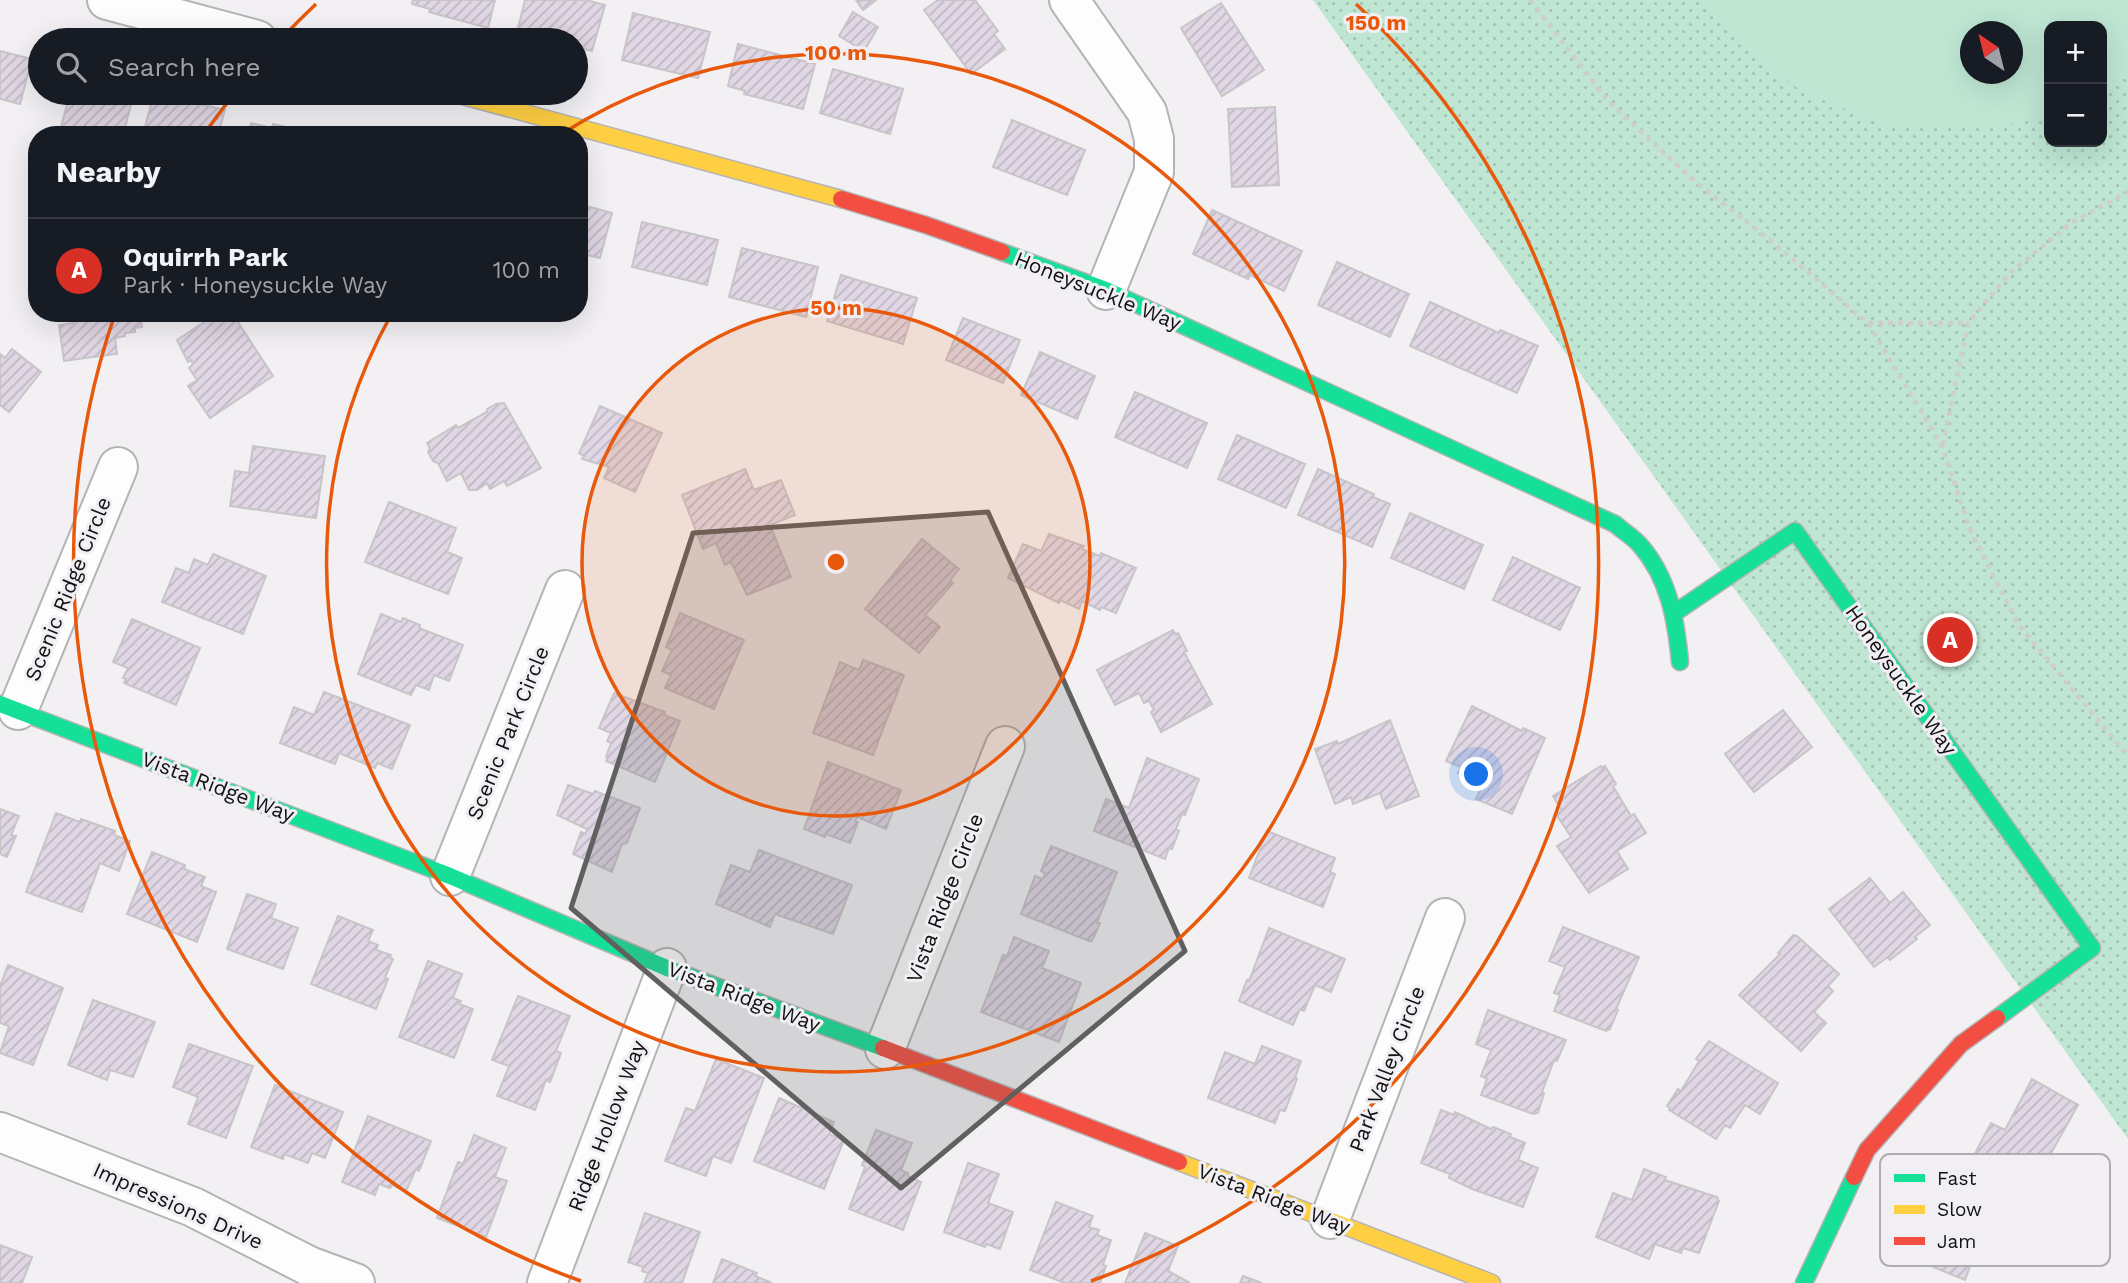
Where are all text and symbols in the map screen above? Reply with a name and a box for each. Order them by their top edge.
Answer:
text: 150 m [1346,10,1406,35]
north arrow [1960,21,2023,84]
map controls [2044,21,2107,147]
button: + [2044,21,2107,84]
search box [28,28,588,105]
text: 100 m [805,40,867,65]
icon: search [52,48,90,86]
text: Search here [108,52,260,82]
button: − [2044,84,2107,147]
text: Nearby [56,154,161,189]
text: Oquirrh Park [123,242,288,272]
street label: Honeysuckle Way [1011,246,1185,335]
text: A [71,257,87,284]
text: 100 m [493,257,560,284]
text: Park · Honeysuckle Way [123,272,387,299]
text: 50 m [810,295,862,320]
street label: Scenic Ridge Circle [19,493,116,685]
centre of rings [824,550,848,574]
street label: Honeysuckle Way [1840,600,1963,760]
pin: A [1927,614,1973,666]
street label: Scenic Park Circle [461,642,554,823]
street label: Vista Ridge Way [138,746,298,827]
your location [1459,757,1493,791]
street label: Vista Ridge Circle [901,810,988,986]
street label: Vista Ridge Way [664,956,824,1037]
street label: Park Valley Circle [1343,982,1430,1155]
street label: Ridge Hollow Way [562,1037,651,1215]
legend [1880,1154,2110,1266]
street label: Impressions Drive [89,1157,267,1254]
street label: Vista Ridge Way [1194,1158,1354,1239]
text: Fast [1937,1167,1976,1190]
text: Slow [1937,1198,1982,1221]
text: Jam [1937,1230,1976,1253]

